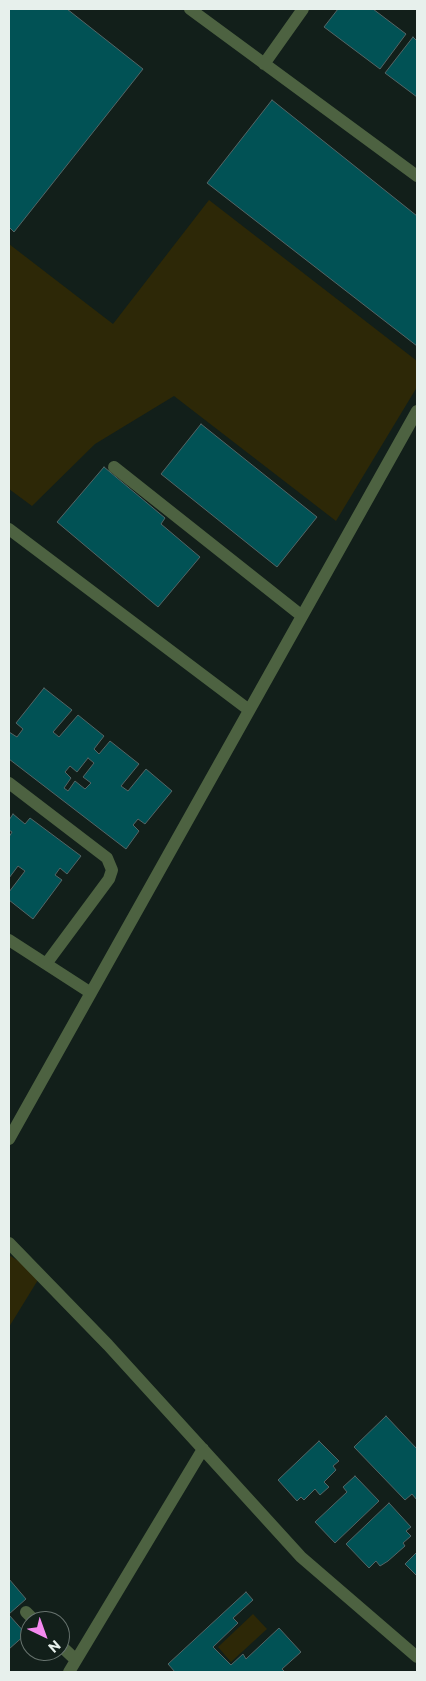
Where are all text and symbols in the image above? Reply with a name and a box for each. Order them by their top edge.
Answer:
north arrow [20,1611,70,1661]
text: N [45,1637,64,1657]

